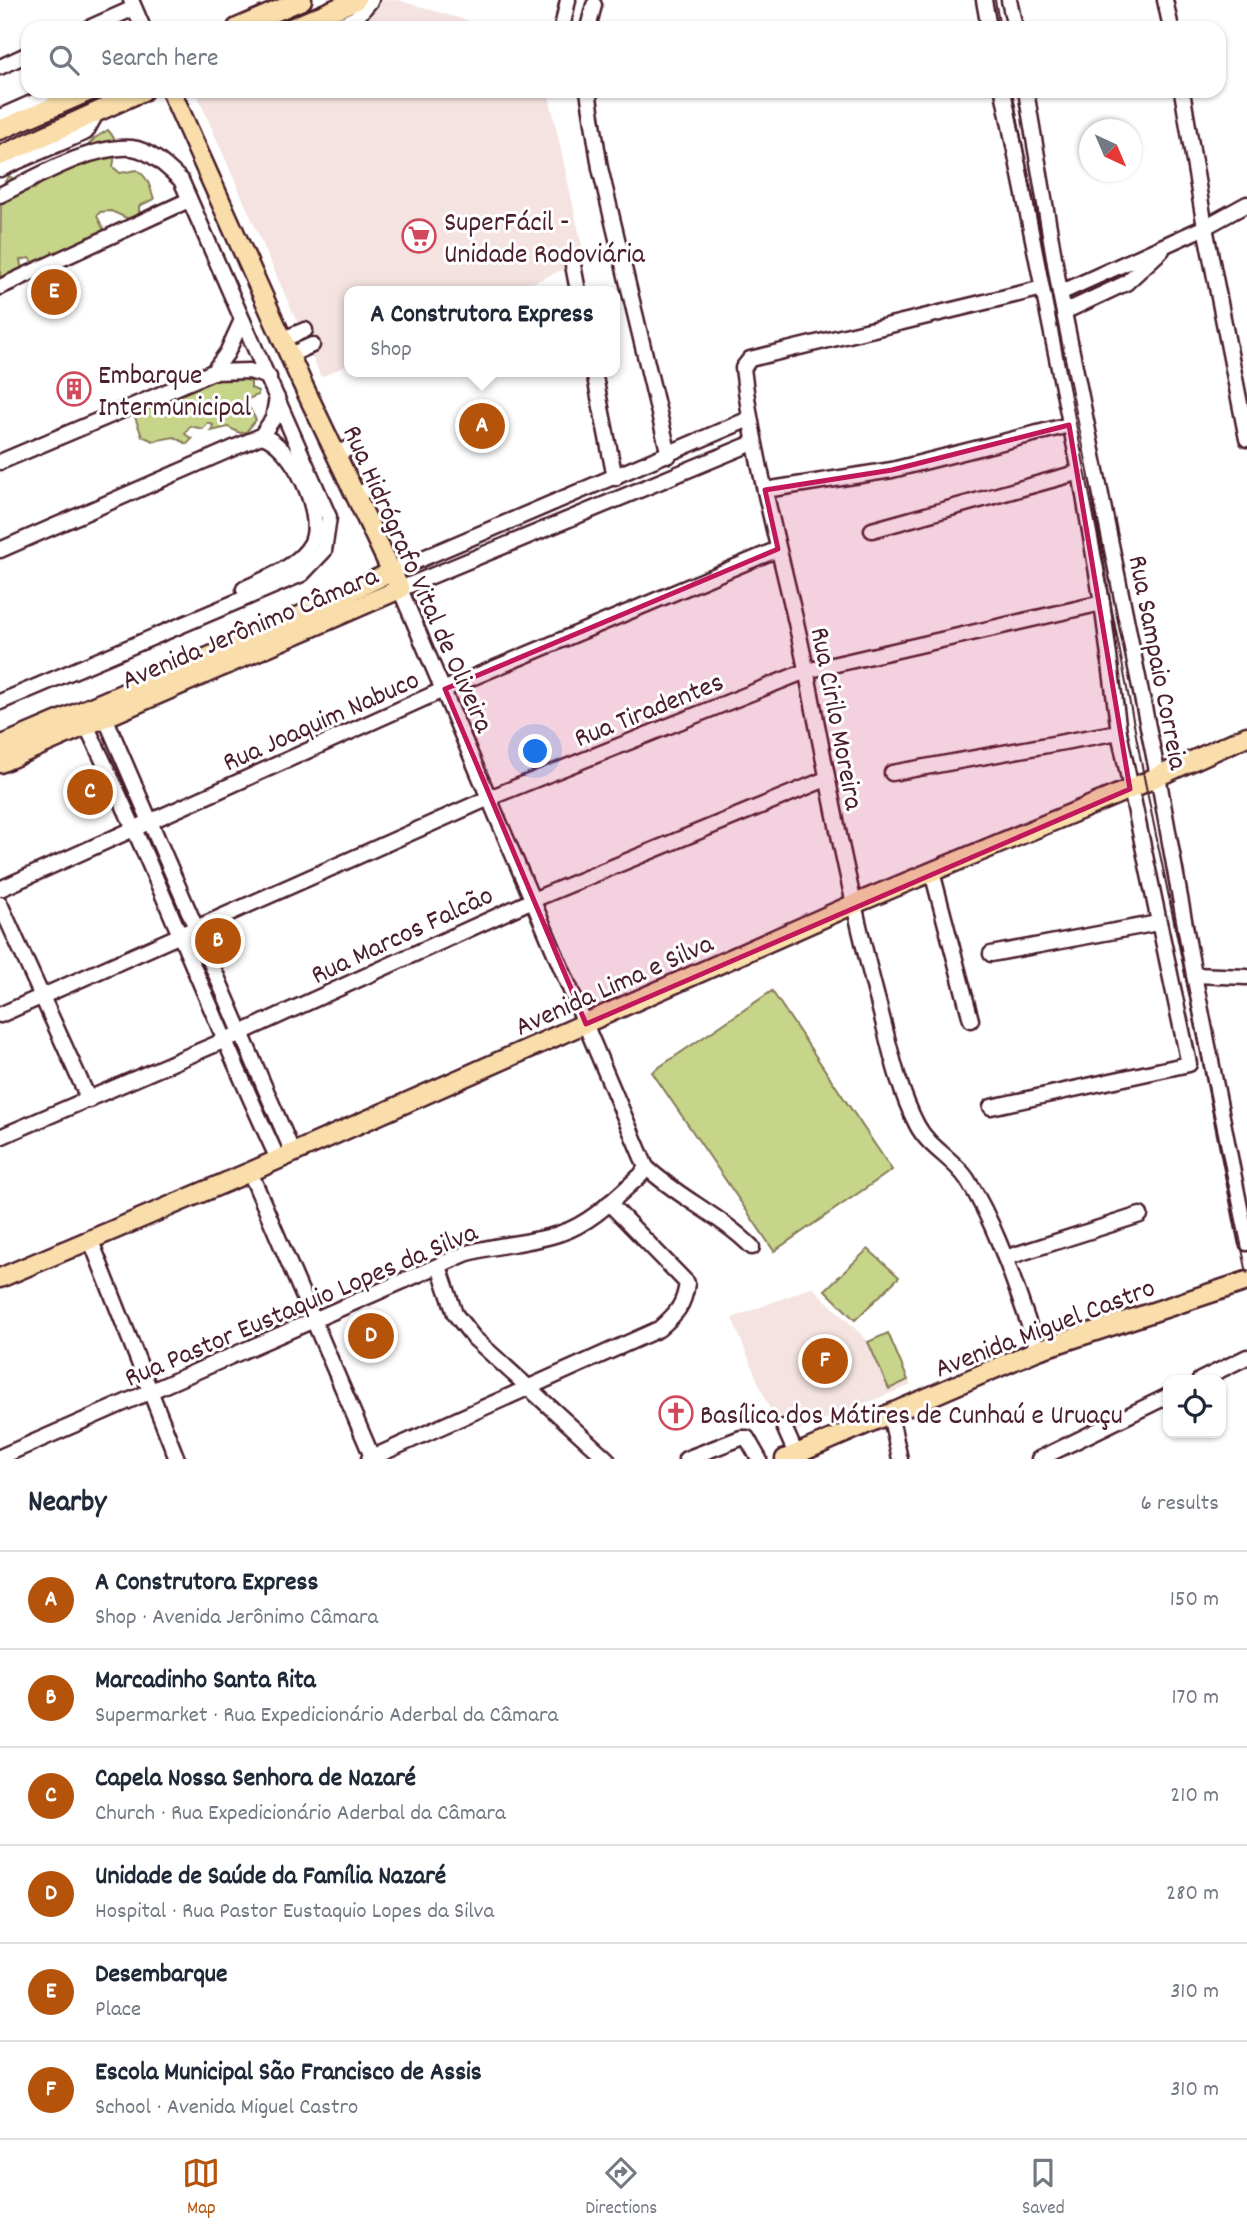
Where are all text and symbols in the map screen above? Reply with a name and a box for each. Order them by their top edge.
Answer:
search box [21,21,1226,98]
icon: search [45,41,83,79]
text: Search here [101,41,219,78]
north arrow [1079,119,1142,182]
place label: SuperFácil - Unidade Rodoviária [444,205,646,277]
supermarket icon: SuperFácil - Unidade Rodoviária [400,217,438,255]
pin: E [31,266,77,318]
popup [344,286,620,377]
text: A Construtora Express [370,297,594,334]
text: Shop [370,334,412,367]
place label: Embarque Intermunicipal [98,358,251,430]
building icon: Embarque Intermunicipal [55,370,93,408]
pin: A [459,400,505,452]
street label: Rua Hidrógrafo Vital de Oliveira [330,420,502,741]
street label: Rua Sampaio Correia [1115,552,1196,774]
street label: Avenida Jerônimo Câmara [116,558,386,703]
street label: Rua Cirilo Moreira [797,624,872,815]
street label: Rua Joaquim Nabuco [217,662,427,785]
street label: Rua Tiradentes [569,665,731,761]
your location [518,734,552,768]
pin: C [67,766,113,818]
street label: Rua Marcos Falcão [305,878,501,997]
pin: B [195,915,241,967]
street label: Avenida Lima e Silva [510,926,721,1049]
street label: Rua Pastor Eustaquio Lopes da Silva [119,1215,485,1400]
street label: Avenida Miguel Castro [930,1270,1162,1391]
pin: D [348,1310,394,1362]
pin: F [802,1335,848,1387]
map controls [1163,1375,1226,1438]
button: locate [1163,1375,1226,1438]
church icon: Basílica dos Mátires de Cunhaú e Uruaçu [657,1394,695,1432]
place label: Basílica dos Mátires de Cunhaú e Uruaçu [700,1398,1123,1438]
text: Nearby [28,1483,106,1526]
text: 6 results [1141,1488,1219,1521]
text: A Construtora Express [95,1565,318,1602]
text: A [45,1584,57,1617]
text: 150 m [1170,1584,1219,1617]
text: Shop · Avenida Jerônimo Câmara [95,1602,378,1635]
text: Marcadinho Santa Rita [95,1663,316,1700]
text: B [46,1682,56,1715]
text: 170 m [1172,1682,1219,1715]
text: Supermarket · Rua Expedicionário Aderbal da Câmara [95,1700,558,1733]
text: Capela Nossa Senhora de Nazaré [95,1761,416,1798]
text: C [45,1780,57,1813]
text: 210 m [1170,1780,1219,1813]
text: Church · Rua Expedicionário Aderbal da Câmara [95,1798,506,1831]
text: Unidade de Saúde da Família Nazaré [95,1859,446,1896]
text: D [45,1878,57,1911]
text: 280 m [1166,1878,1219,1911]
text: Hospital · Rua Pastor Eustaquio Lopes da Silva [95,1896,494,1929]
text: Desembarque [95,1957,227,1994]
text: E [46,1976,56,2009]
text: 310 m [1170,1976,1219,2009]
text: Place [95,1994,141,2027]
text: Escola Municipal São Francisco de Assis [95,2055,482,2092]
text: F [46,2074,56,2107]
text: 310 m [1170,2074,1219,2107]
text: School · Avenida Miguel Castro [95,2092,358,2125]
tab: Map [182,2154,220,2223]
tab: Directions [585,2154,657,2223]
tab: Saved [1022,2154,1065,2223]

